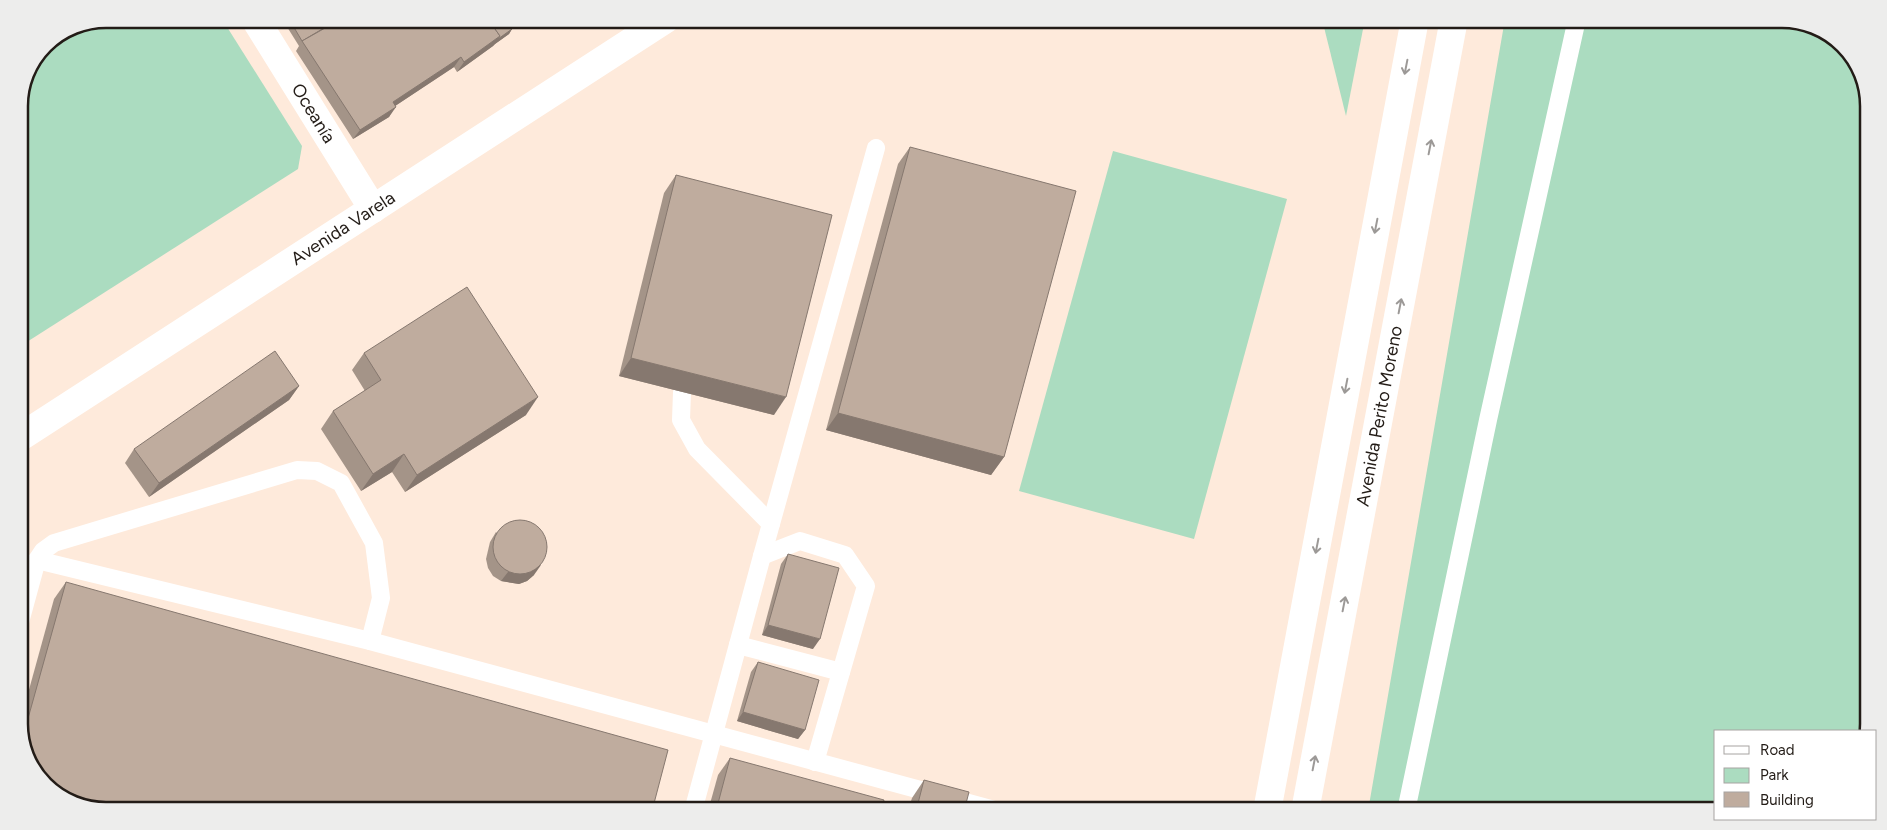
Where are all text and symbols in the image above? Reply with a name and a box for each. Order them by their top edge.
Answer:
one-way arrow [1400,58,1410,74]
street label: Oceanía [287,79,340,147]
one-way arrow [1426,139,1435,155]
street label: Avenida Varela [287,186,399,270]
one-way arrow [1371,218,1381,234]
one-way arrow [1396,299,1405,315]
street label: Avenida Perito Moreno [1352,324,1407,508]
one-way arrow [1341,378,1351,394]
one-way arrow [1311,538,1321,554]
one-way arrow [1340,596,1349,612]
legend [1714,730,1877,820]
text: Road [1760,741,1795,759]
one-way arrow [1310,756,1319,772]
text: Park [1760,766,1789,784]
text: Building [1760,791,1814,809]

